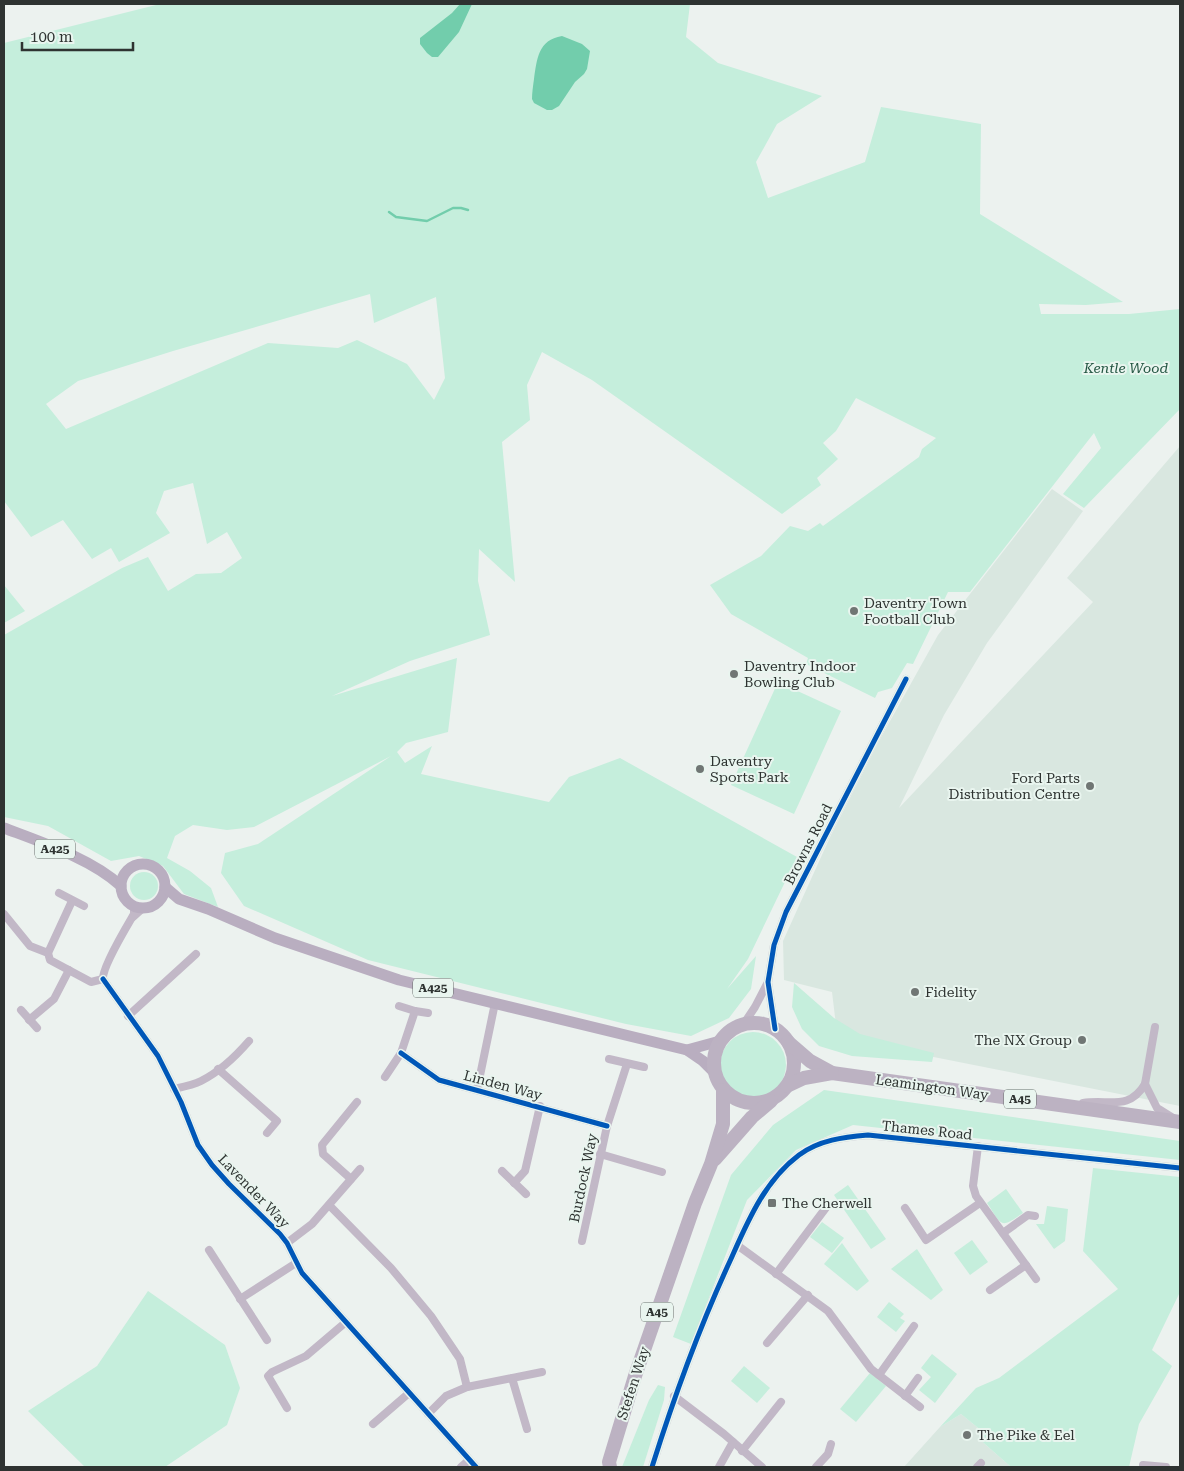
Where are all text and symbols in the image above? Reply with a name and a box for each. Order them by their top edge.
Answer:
scale bar [22,20,134,52]
text: 100 m [30,28,73,46]
park label: Kentle Wood [1083,360,1168,376]
place label: Daventry Town Football Club [864,595,967,627]
marker: Daventry Town Football Club [848,605,860,617]
place label: Daventry Indoor Bowling Club [744,658,856,690]
marker: Daventry Indoor Bowling Club [728,668,740,680]
place label: Daventry Sports Park [710,753,789,785]
marker: Daventry Sports Park [694,763,706,775]
place label: Ford Parts Distribution Centre [949,770,1080,802]
marker: Ford Parts Distribution Centre [1084,780,1096,792]
street label: Browns Road [781,801,835,887]
road number: A425 [35,840,75,859]
road number: A425 [413,978,453,998]
place label: Fidelity [925,984,978,1000]
marker: Fidelity [909,986,921,998]
place label: The NX Group [974,1032,1072,1048]
marker: The NX Group [1076,1034,1088,1046]
street label: Linden Way [462,1067,545,1103]
street label: Leamington Way [875,1071,990,1103]
road number: A45 [1004,1090,1036,1108]
street label: Thames Road [881,1117,973,1143]
street label: Burdock Way [566,1131,600,1224]
street label: Lavender Way [215,1151,293,1231]
place label: The Cherwell [782,1195,873,1211]
marker: The Cherwell [766,1197,778,1209]
road number: A45 [641,1302,673,1321]
street label: Stefen Way [614,1344,653,1422]
place label: The Pike & Eel [977,1427,1075,1443]
marker: The Pike & Eel [961,1429,973,1441]

